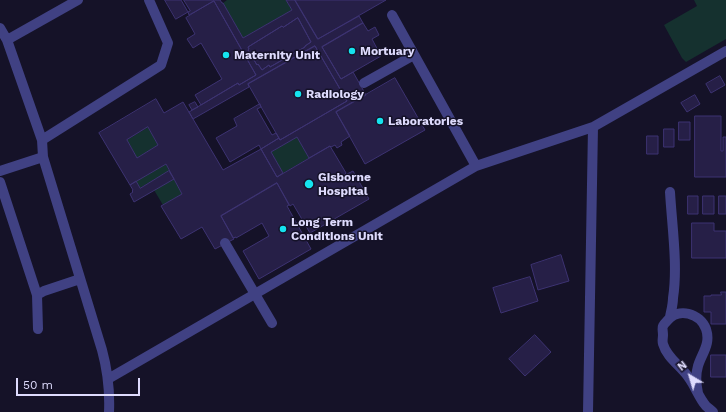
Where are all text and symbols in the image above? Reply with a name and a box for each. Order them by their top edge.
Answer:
place label: Mortuary [360,44,415,58]
marker: Mortuary [347,46,357,56]
place label: Maternity Unit [234,48,320,62]
marker: Maternity Unit [221,50,231,60]
place label: Radiology [306,87,364,101]
marker: Radiology [293,89,303,99]
place label: Laboratories [388,114,463,128]
marker: Laboratories [375,116,385,126]
place label: Gisborne Hospital [318,170,371,198]
marker: Gisborne Hospital [303,178,315,190]
place label: Long Term Conditions Unit [291,215,383,243]
marker: Long Term Conditions Unit [278,224,288,234]
north arrow [670,356,710,396]
text: N [675,359,690,374]
scale bar [18,370,142,396]
text: 50 m [23,378,53,392]

